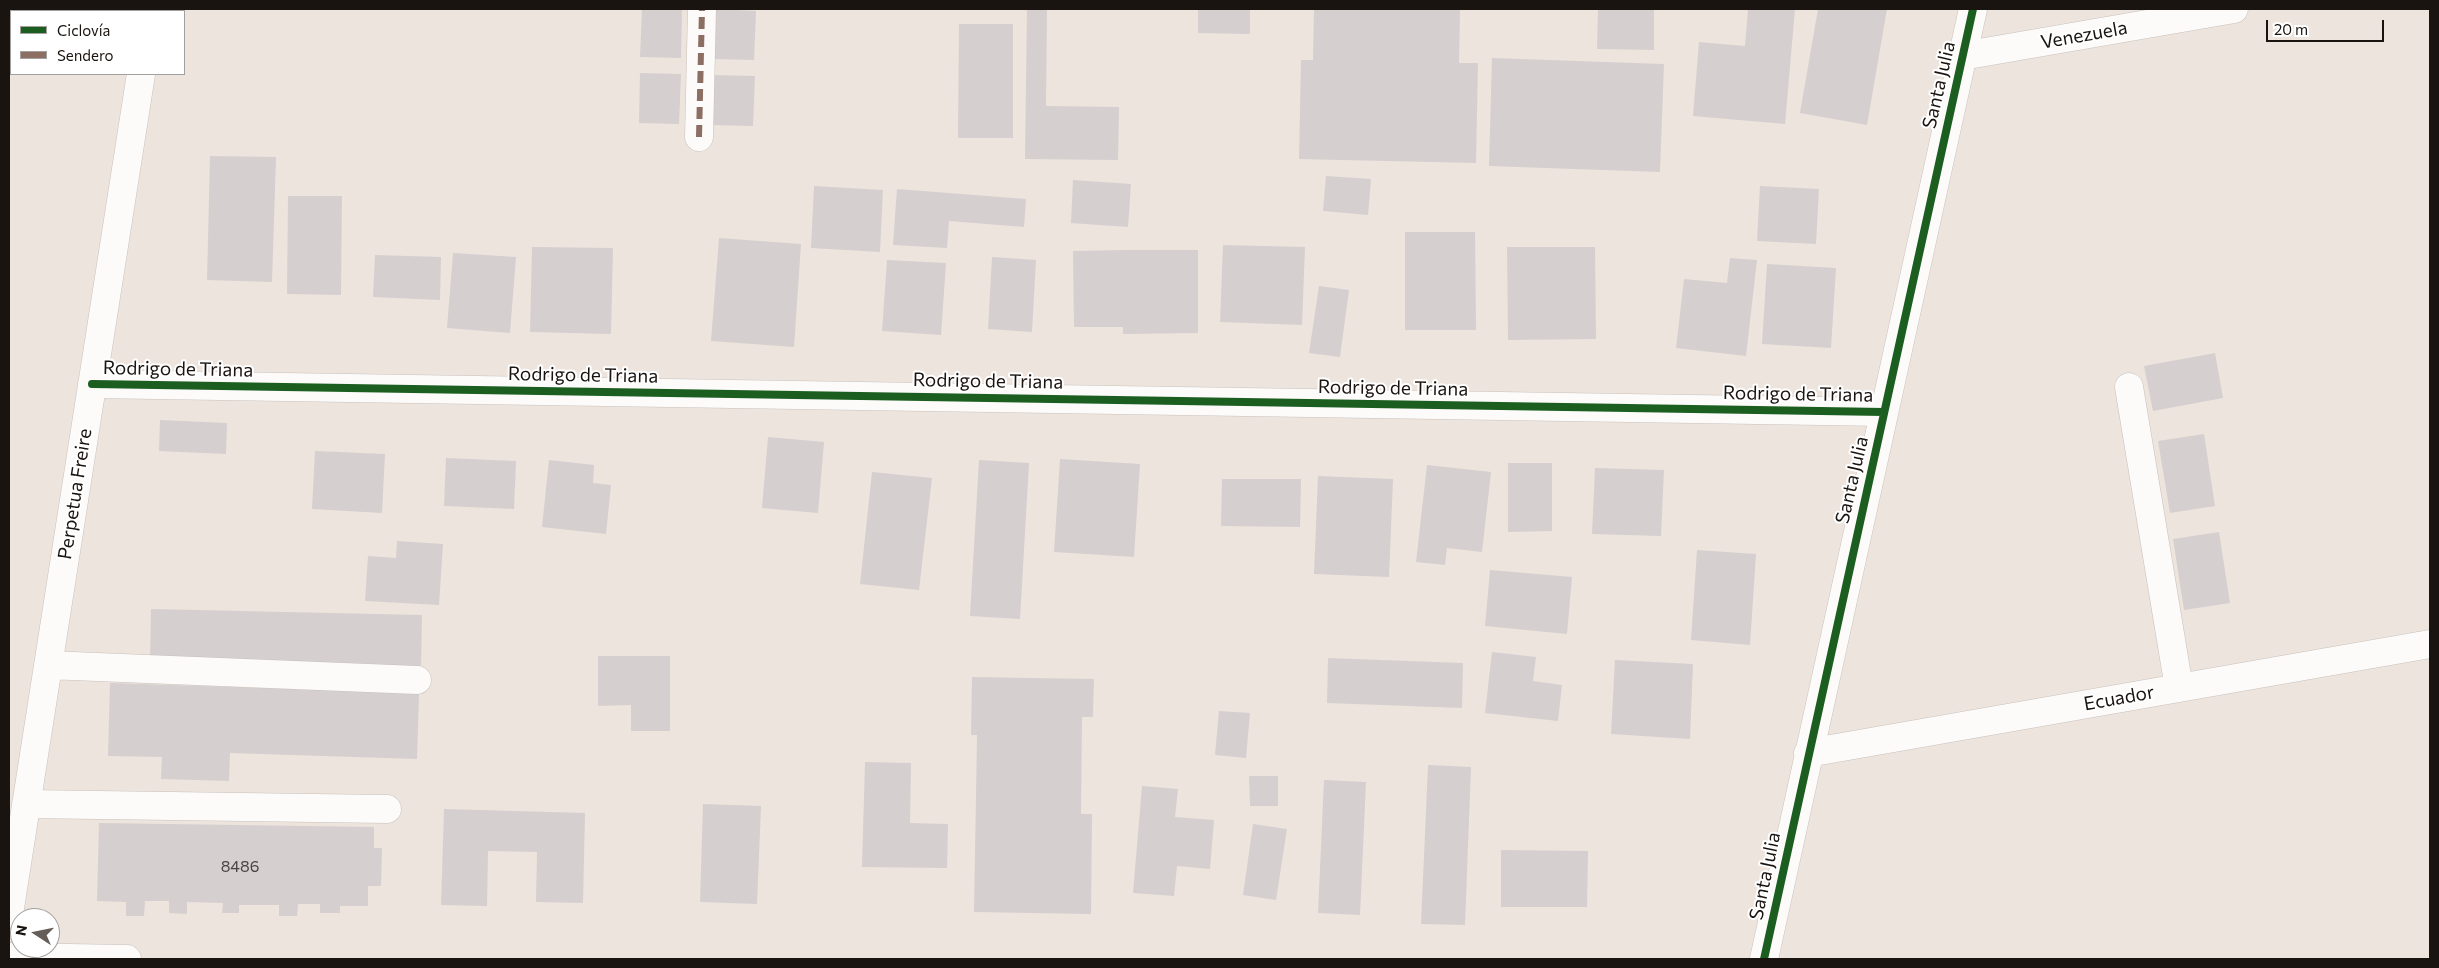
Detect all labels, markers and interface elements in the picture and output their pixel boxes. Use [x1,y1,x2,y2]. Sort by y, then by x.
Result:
legend [10,10,185,75]
scale bar [2269,10,2386,42]
street label: Venezuela [2039,16,2129,54]
text: 20 m [2274,20,2308,38]
text: Ciclovía [57,21,110,39]
street label: Santa Julia [1918,39,1960,131]
text: Sendero [57,46,114,64]
street label: Rodrigo de Triana [103,356,253,382]
street label: Rodrigo de Triana [508,362,658,388]
street label: Rodrigo de Triana [913,368,1063,394]
street label: Rodrigo de Triana [1318,375,1468,401]
street label: Rodrigo de Triana [1723,381,1873,407]
street label: Perpetua Freire [53,427,97,561]
street label: Santa Julia [1831,434,1873,526]
street label: Ecuador [2082,681,2156,715]
street label: Santa Julia [1745,830,1785,922]
house number: 8486 [221,857,259,877]
north arrow [10,908,60,958]
text: N [11,923,30,937]

